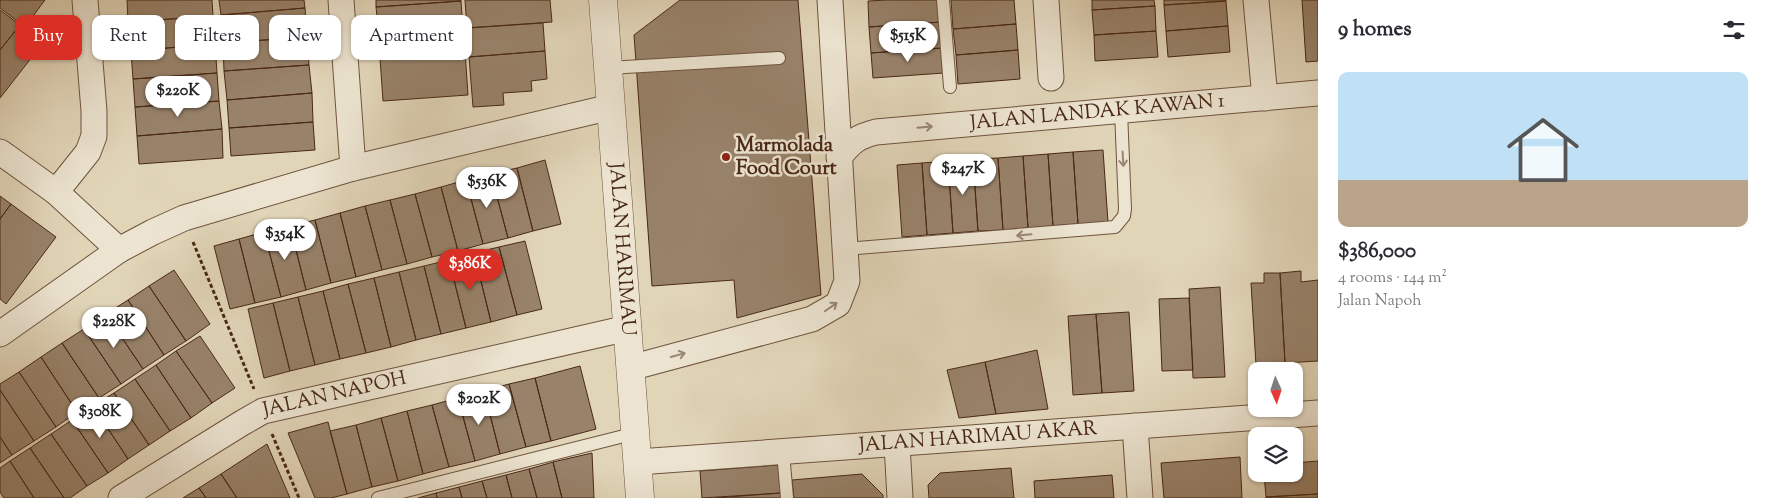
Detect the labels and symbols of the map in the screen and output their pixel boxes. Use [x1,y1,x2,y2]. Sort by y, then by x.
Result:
pin: $515K [873,20,943,63]
pin: $220K [143,76,213,118]
street label: JALAN LANDAK KAWAN 1 [968,87,1226,138]
one-way arrow [917,123,933,132]
place label: Marmolada Food Court [736,132,837,184]
marker: Marmolada Food Court [720,151,732,163]
one-way arrow [1119,151,1128,167]
pin: $247K [928,154,998,196]
street label: JALAN HARIMAU [601,161,642,337]
pin: $536K [452,166,522,209]
pin: $354K [250,218,320,261]
one-way arrow [1016,230,1032,240]
pin: $386K [435,248,505,291]
one-way arrow [824,302,838,312]
pin: $228K [79,306,149,349]
one-way arrow [669,350,685,359]
north arrow [1248,362,1302,418]
street label: JALAN NAPOH [259,364,410,425]
pin: $202K [444,384,514,426]
pin: $308K [65,396,135,439]
street label: JALAN HARIMAU AKAR [857,414,1099,461]

